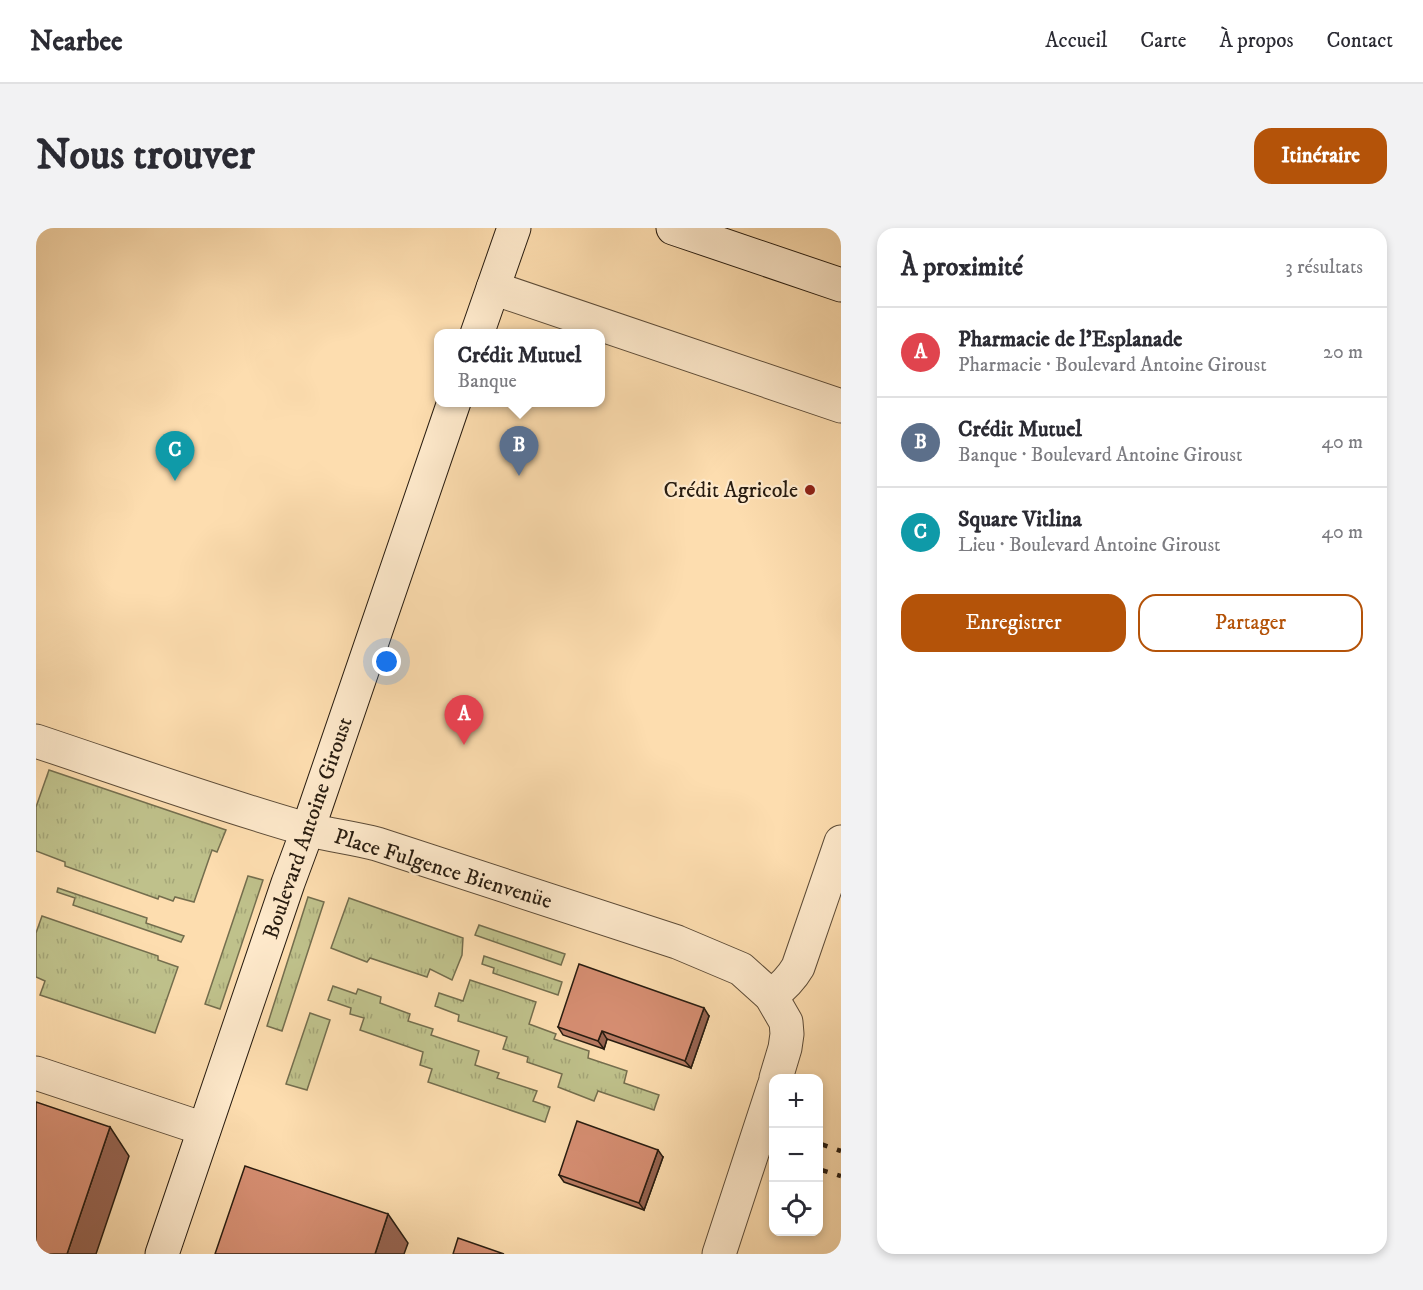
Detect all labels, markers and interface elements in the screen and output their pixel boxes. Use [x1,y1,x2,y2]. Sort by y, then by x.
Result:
text: Nearbee [30,24,123,59]
text: Accueil [1045,28,1107,54]
text: Carte [1140,28,1186,54]
text: À propos [1219,28,1294,54]
text: Contact [1327,28,1393,54]
button: Itinéraire [1254,128,1387,184]
text: Nous trouver [36,130,255,182]
text: À proximité [901,251,1023,284]
text: 3 résultats [1285,255,1363,280]
text: Pharmacie de l'Esplanade [958,326,1182,353]
popup [434,329,605,407]
text: A [914,340,927,365]
text: 20 m [1323,340,1363,365]
text: Crédit Mutuel [458,342,581,369]
text: Pharmacie · Boulevard Antoine Giroust [958,353,1267,378]
text: Banque [458,369,517,394]
text: Crédit Mutuel [958,416,1082,443]
pin: B [500,426,538,476]
text: B [914,430,927,455]
text: 40 m [1321,430,1363,455]
pin: C [156,432,194,481]
text: Banque · Boulevard Antoine Giroust [958,443,1242,468]
place label: Crédit Agricole [664,477,798,504]
marker: Crédit Agricole [803,483,817,497]
text: Square Vitlina [958,506,1082,533]
text: C [914,520,927,545]
text: 40 m [1321,520,1363,545]
text: Lieu · Boulevard Antoine Giroust [958,533,1220,558]
button: Enregistrer [901,594,1126,652]
button: Partager [1138,594,1363,652]
your location [372,647,401,676]
pin: A [444,696,484,745]
street label: Boulevard Antoine Giroust [257,714,359,942]
street label: Place Fulgence Bienvenüe [331,823,555,915]
map controls [769,1074,823,1236]
button: + [769,1074,823,1128]
button: − [769,1128,823,1182]
button: locate [769,1182,823,1236]

